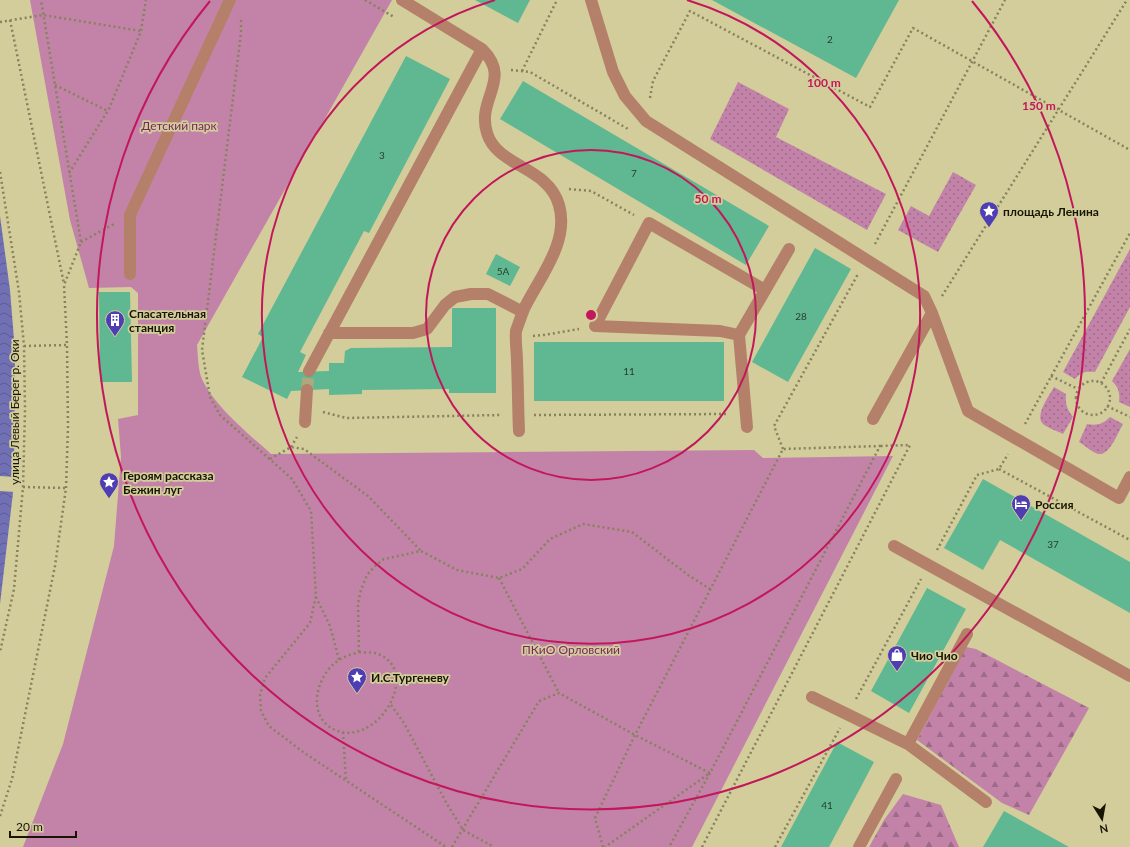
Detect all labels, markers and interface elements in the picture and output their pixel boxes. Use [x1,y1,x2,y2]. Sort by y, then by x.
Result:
house number: 2 [827,33,833,45]
text: 100 m [807,75,841,90]
text: 150 m [1022,98,1056,113]
park label: Детский парк [141,118,218,133]
house number: 3 [379,149,385,161]
house number: 7 [631,167,637,179]
text: 50 m [695,191,721,206]
place icon: площадь Ленина [978,200,1000,228]
place label: площадь Ленина [1003,204,1099,219]
house number: 5А [497,265,510,277]
place label: Спасательная станция [129,306,206,335]
centre of rings [584,308,598,322]
building icon: Спасательная станция [104,309,126,337]
house number: 28 [795,310,807,322]
street label: улица Левый Берег р. Оки [7,339,22,485]
house number: 11 [623,365,635,377]
place label: Героям рассказа Бежин луг [123,468,214,497]
place icon: Героям рассказа Бежин луг [98,471,120,499]
hotel icon: Россия [1010,493,1032,521]
place label: Россия [1035,497,1074,512]
house number: 37 [1047,538,1059,550]
park label: ПКиО Орловский [522,642,620,657]
shop icon: Чио Чио [886,644,908,672]
place label: Чио Чио [911,648,958,663]
place icon: И.С.Тургеневу [346,666,368,694]
place label: И.С.Тургеневу [371,670,450,685]
house number: 41 [821,799,833,811]
north arrow [1082,799,1122,839]
scale bar [10,813,76,839]
text: 20 m [16,819,43,834]
text: N [1099,822,1109,836]

